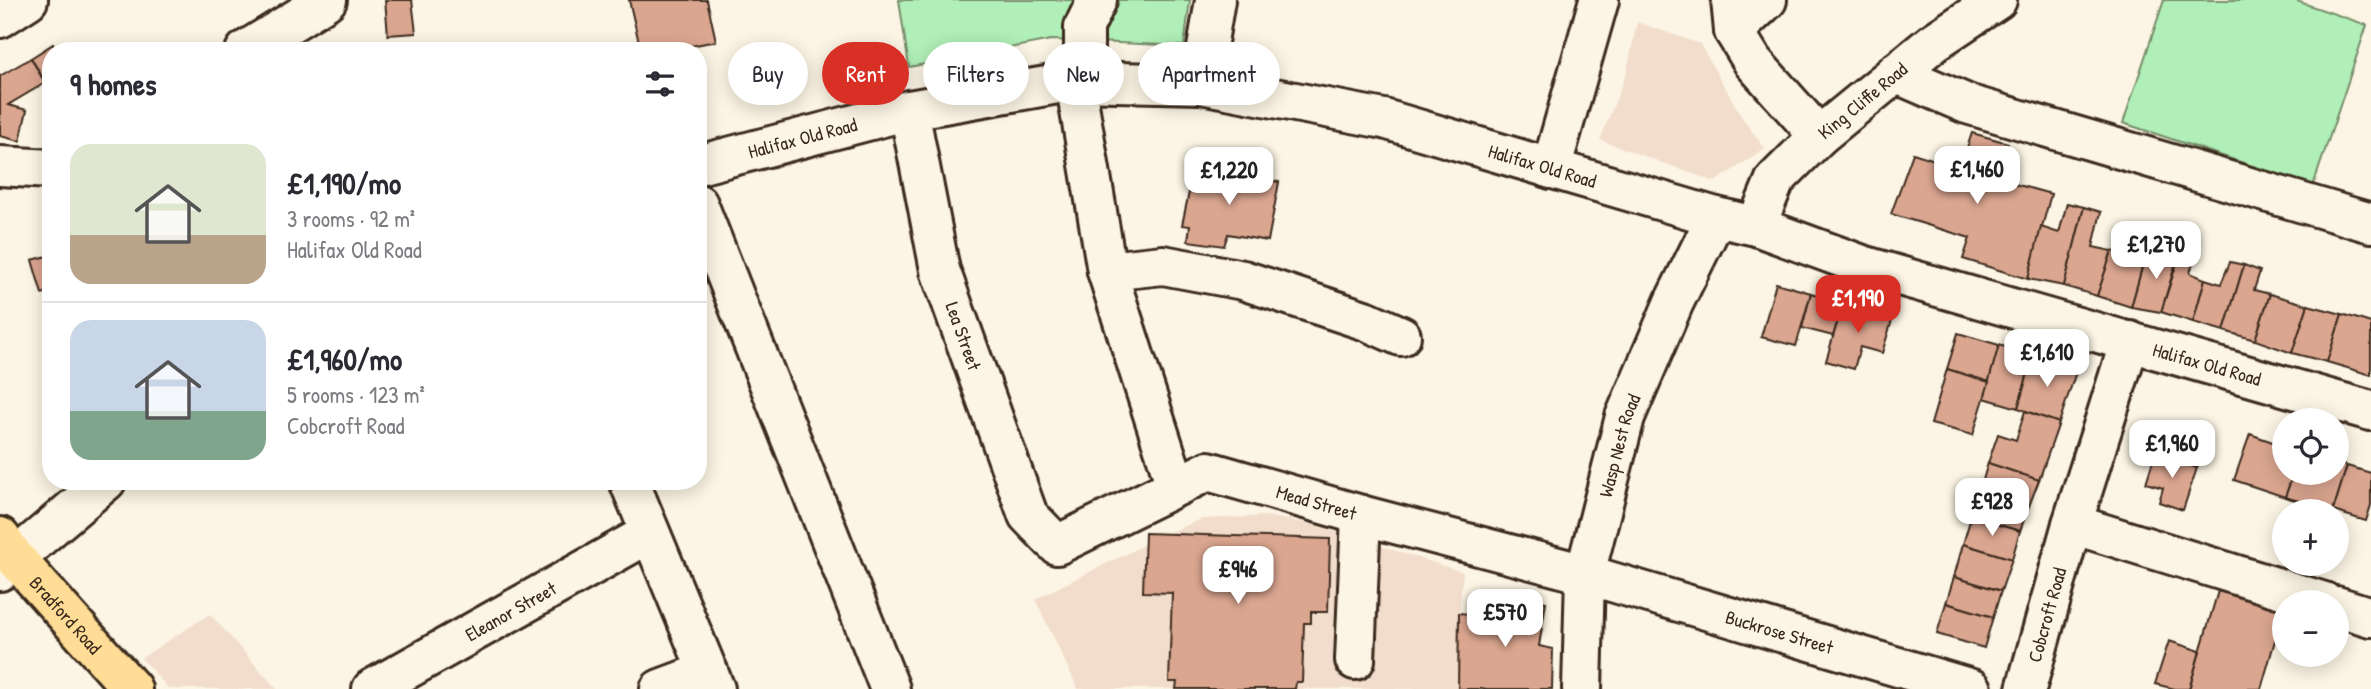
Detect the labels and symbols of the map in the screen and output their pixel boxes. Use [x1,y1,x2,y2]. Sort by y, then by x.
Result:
street label: King Cliffe Road [1812,56,1913,145]
street label: Halifax Old Road [745,111,860,164]
street label: Halifax Old Road [1485,137,1600,194]
pin: £1,460 [1920,146,2034,206]
pin: £1,220 [1172,148,1286,207]
pin: £1,270 [2099,222,2213,281]
pin: £1,190 [1801,276,1915,335]
street label: Lea Street [939,298,988,374]
pin: £1,610 [1990,330,2104,389]
street label: Halifax Old Road [2150,336,2265,392]
street label: Wasp Nest Road [1592,389,1647,500]
pin: £1,960 [2115,420,2229,480]
street label: Mead Street [1273,478,1360,526]
pin: £928 [1951,478,2033,538]
pin: £946 [1197,546,1279,606]
street label: Cobcroft Road [2021,564,2072,665]
street label: Bradford Road [24,570,108,660]
street label: Eleanor Street [460,575,561,647]
pin: £570 [1464,590,1546,649]
street label: Buckrose Street [1723,604,1837,660]

